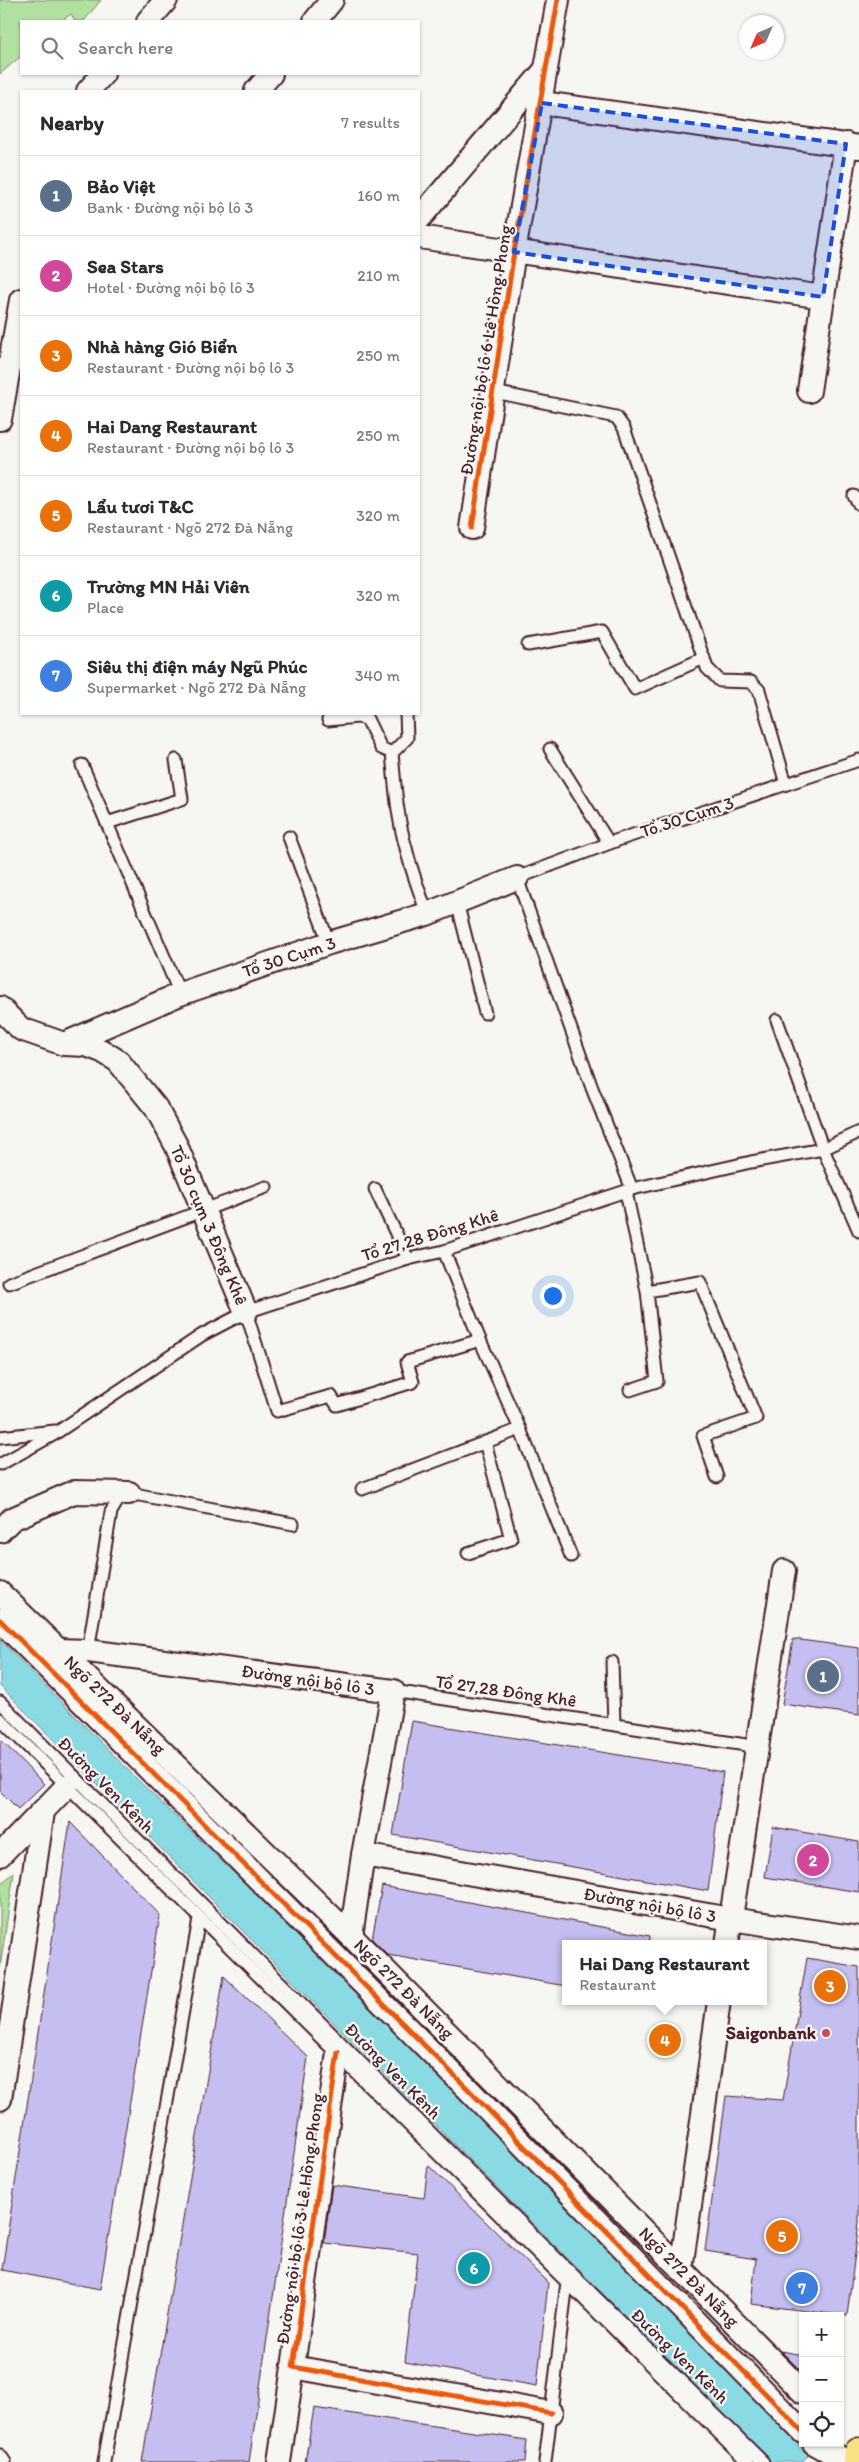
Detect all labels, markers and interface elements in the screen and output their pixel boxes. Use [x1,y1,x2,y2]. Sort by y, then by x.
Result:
north arrow [739,15,784,60]
search box [20,20,420,75]
icon: search [38,34,66,62]
text: Search here [78,36,173,59]
text: Nearby [40,110,104,135]
text: 7 results [341,113,400,132]
text: Bảo Việt [87,175,155,198]
text: 1 [52,186,60,205]
text: 160 m [357,186,400,205]
text: Bank · Đường nội bộ lô 3 [87,198,253,217]
street label: Đường nội bộ lô 6 Lê Hồng Phong [455,222,517,477]
text: Sea Stars [87,255,164,278]
text: 2 [52,266,60,285]
text: 210 m [357,266,400,285]
text: Hotel · Đường nội bộ lô 3 [87,278,255,297]
text: Nhà hàng Gió Biển [87,335,237,358]
text: 3 [52,346,60,365]
text: 250 m [356,346,400,365]
text: Restaurant · Đường nội bộ lô 3 [87,358,294,377]
text: Hai Dang Restaurant [87,415,257,438]
text: 4 [51,426,61,445]
text: 250 m [356,426,400,445]
text: Restaurant · Đường nội bộ lô 3 [87,438,294,457]
text: Lẩu tươi T&C [87,495,194,518]
text: 5 [52,506,60,525]
text: 320 m [356,506,400,525]
text: Restaurant · Ngõ 272 Đà Nẵng [87,518,293,537]
text: Trường MN Hải Viên [87,575,250,598]
text: 6 [52,586,60,605]
text: 320 m [356,586,400,605]
text: Place [87,598,124,617]
text: Siêu thị điện máy Ngũ Phúc [87,655,307,678]
text: 7 [52,666,60,685]
text: 340 m [355,666,400,685]
text: Supermarket · Ngõ 272 Đà Nẵng [87,678,306,697]
street label: Tổ 30 Cụm 3 [637,791,737,842]
street label: Tổ 30 Cụm 3 [239,931,339,982]
street label: Tổ 30 cụm 3 Đông Khê [165,1142,253,1308]
street label: Tổ 27,28 Đông Khê [359,1204,501,1266]
your location [540,1283,566,1309]
street label: Ngõ 272 Đà Nẵng [59,1651,171,1760]
pin: 1 [807,1657,839,1695]
street label: Đường nội bộ lô 3 [240,1660,376,1700]
street label: Tổ 27,28 Đông Khê [434,1670,578,1712]
street label: Đường Ven Kênh [53,1732,159,1838]
pin: 2 [797,1841,829,1879]
street label: Đường nội bộ lô 3 [582,1883,718,1928]
street label: Ngõ 272 Đà Nẵng [349,1934,459,2044]
popup [562,1940,767,2005]
text: Hai Dang Restaurant [579,1952,750,1975]
pin: 3 [814,1967,846,2005]
text: Restaurant [579,1975,656,1994]
street label: Đường Ven Kênh [340,2018,446,2124]
pin: 4 [649,2021,681,2059]
place label: Saigonbank [726,2022,817,2044]
marker: Saigonbank [820,2027,832,2039]
street label: Đường nội bộ lô 3 Lê Hồng Phong [271,2091,329,2346]
pin: 5 [766,2217,798,2255]
street label: Ngõ 272 Đà Nẵng [634,2222,744,2332]
pin: 6 [458,2249,490,2287]
pin: 7 [786,2269,818,2307]
street label: Đường Ven Kênh [627,2304,733,2408]
map controls [799,2312,844,2447]
button: + [799,2312,844,2357]
button: − [799,2357,844,2402]
button: locate [799,2402,844,2447]

